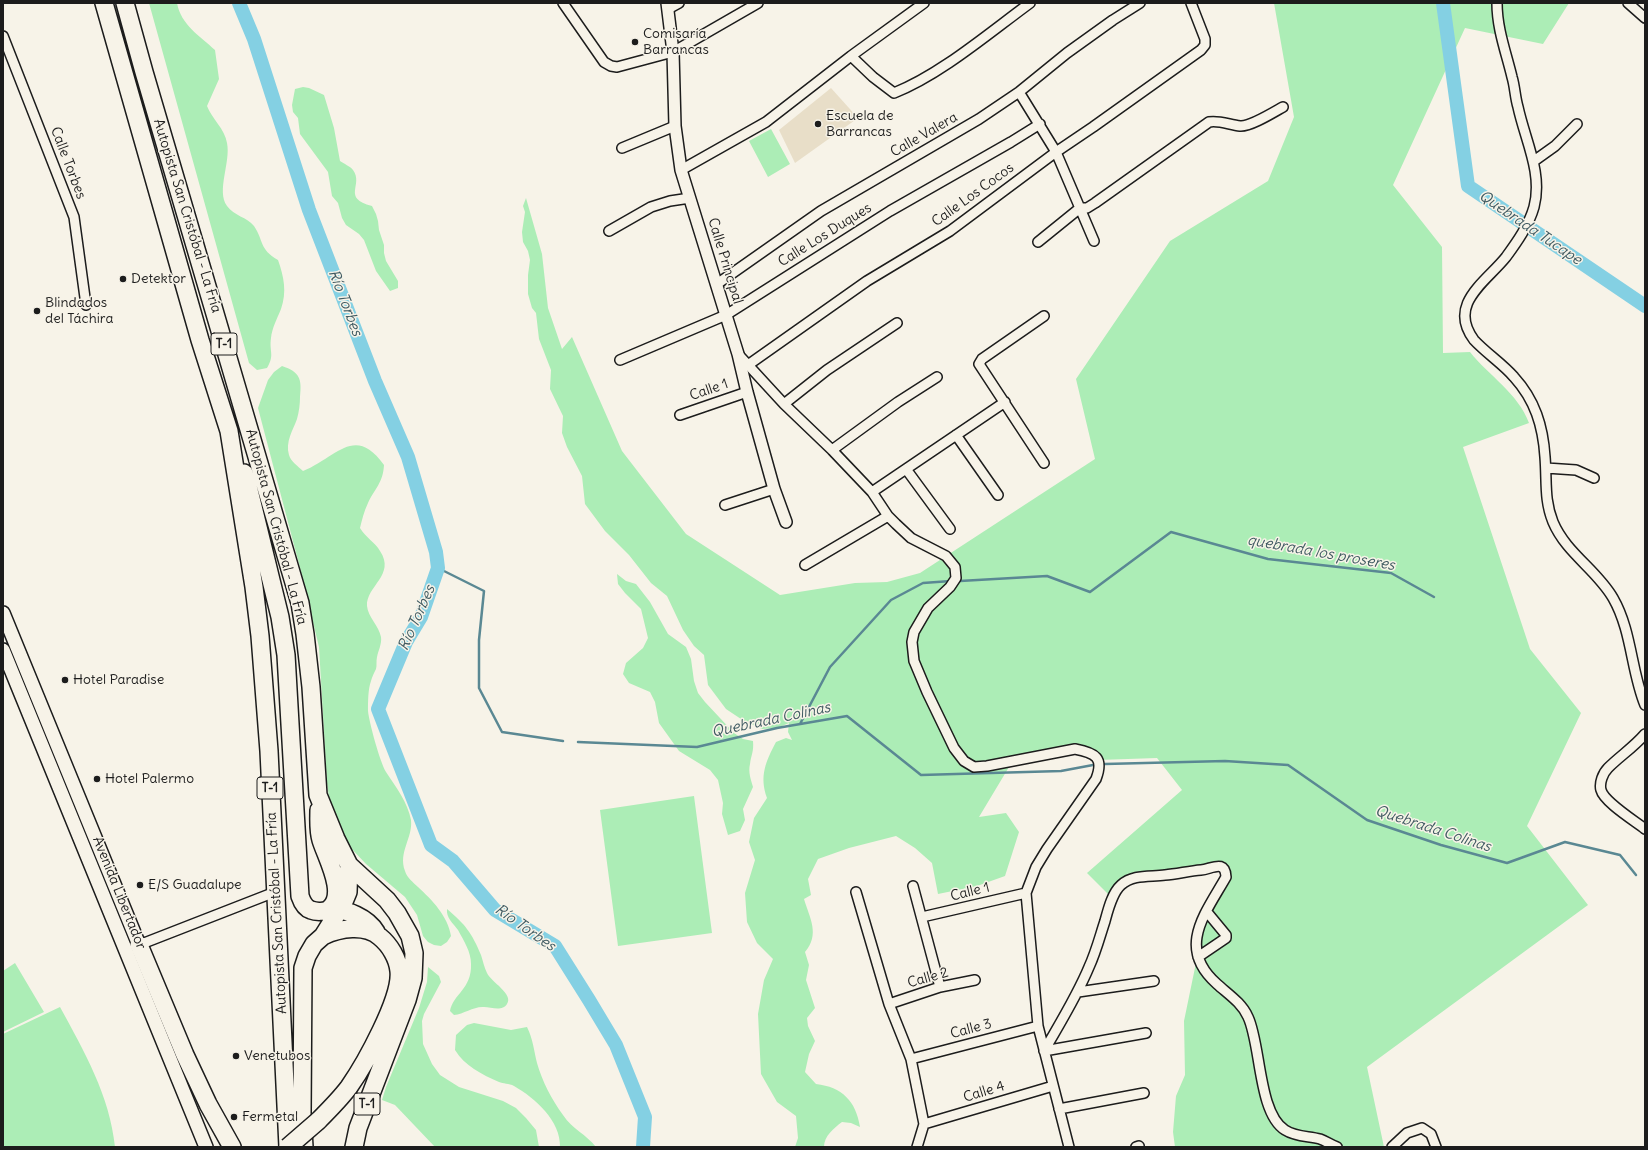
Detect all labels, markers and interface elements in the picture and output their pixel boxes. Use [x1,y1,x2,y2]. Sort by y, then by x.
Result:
place label: Comisaría Barrancas [643,26,709,58]
marker: Comisaría Barrancas [630,37,640,47]
place label: Escuela de Barrancas [826,108,894,140]
street label: Calle Valera [887,109,961,161]
street label: Autopista San Cristóbal - La Fría [149,117,225,315]
marker: Escuela de Barrancas [813,119,823,129]
street label: Calle Torbes [47,125,89,201]
street label: Calle Los Cocos [929,160,1017,230]
water label: Quebrada Tucape [1475,187,1585,269]
street label: Calle Los Duques [775,200,875,270]
street label: Calle Principal [704,216,746,306]
water label: Río Torbes [324,267,366,339]
place label: Detektor [131,271,186,287]
marker: Detektor [118,274,128,284]
place label: Blindados del Táchira [45,295,113,328]
marker: Blindados del Táchira [32,306,42,316]
road number: T-1 [211,333,237,355]
street label: Calle 1 [687,376,731,404]
street label: Autopista San Cristóbal - La Fría [242,427,310,627]
water label: quebrada los proseres [1246,531,1396,575]
water label: Río Torbes [395,583,439,653]
place label: Hotel Paradise [73,672,164,688]
marker: Hotel Paradise [60,675,70,685]
water label: Quebrada Colinas [710,699,832,741]
place label: Hotel Palermo [105,771,194,787]
marker: Hotel Palermo [92,774,102,784]
road number: T-1 [257,777,283,799]
water label: Quebrada Colinas [1373,802,1493,856]
street label: Autopista San Cristóbal - La Fría [263,812,291,1014]
street label: Avenida Libertador [89,834,149,952]
place label: E/S Guadalupe [148,877,242,893]
street label: Calle 1 [949,879,991,905]
marker: E/S Guadalupe [135,880,145,890]
water label: Río Torbes [491,901,559,955]
street label: Calle 2 [906,964,950,992]
street label: Calle 3 [948,1015,994,1043]
place label: Venetubos [244,1048,310,1064]
marker: Venetubos [231,1051,241,1061]
street label: Calle 4 [961,1078,1007,1106]
road number: T-1 [354,1093,380,1115]
place label: Fermetal [242,1109,298,1125]
marker: Fermetal [229,1112,239,1122]

